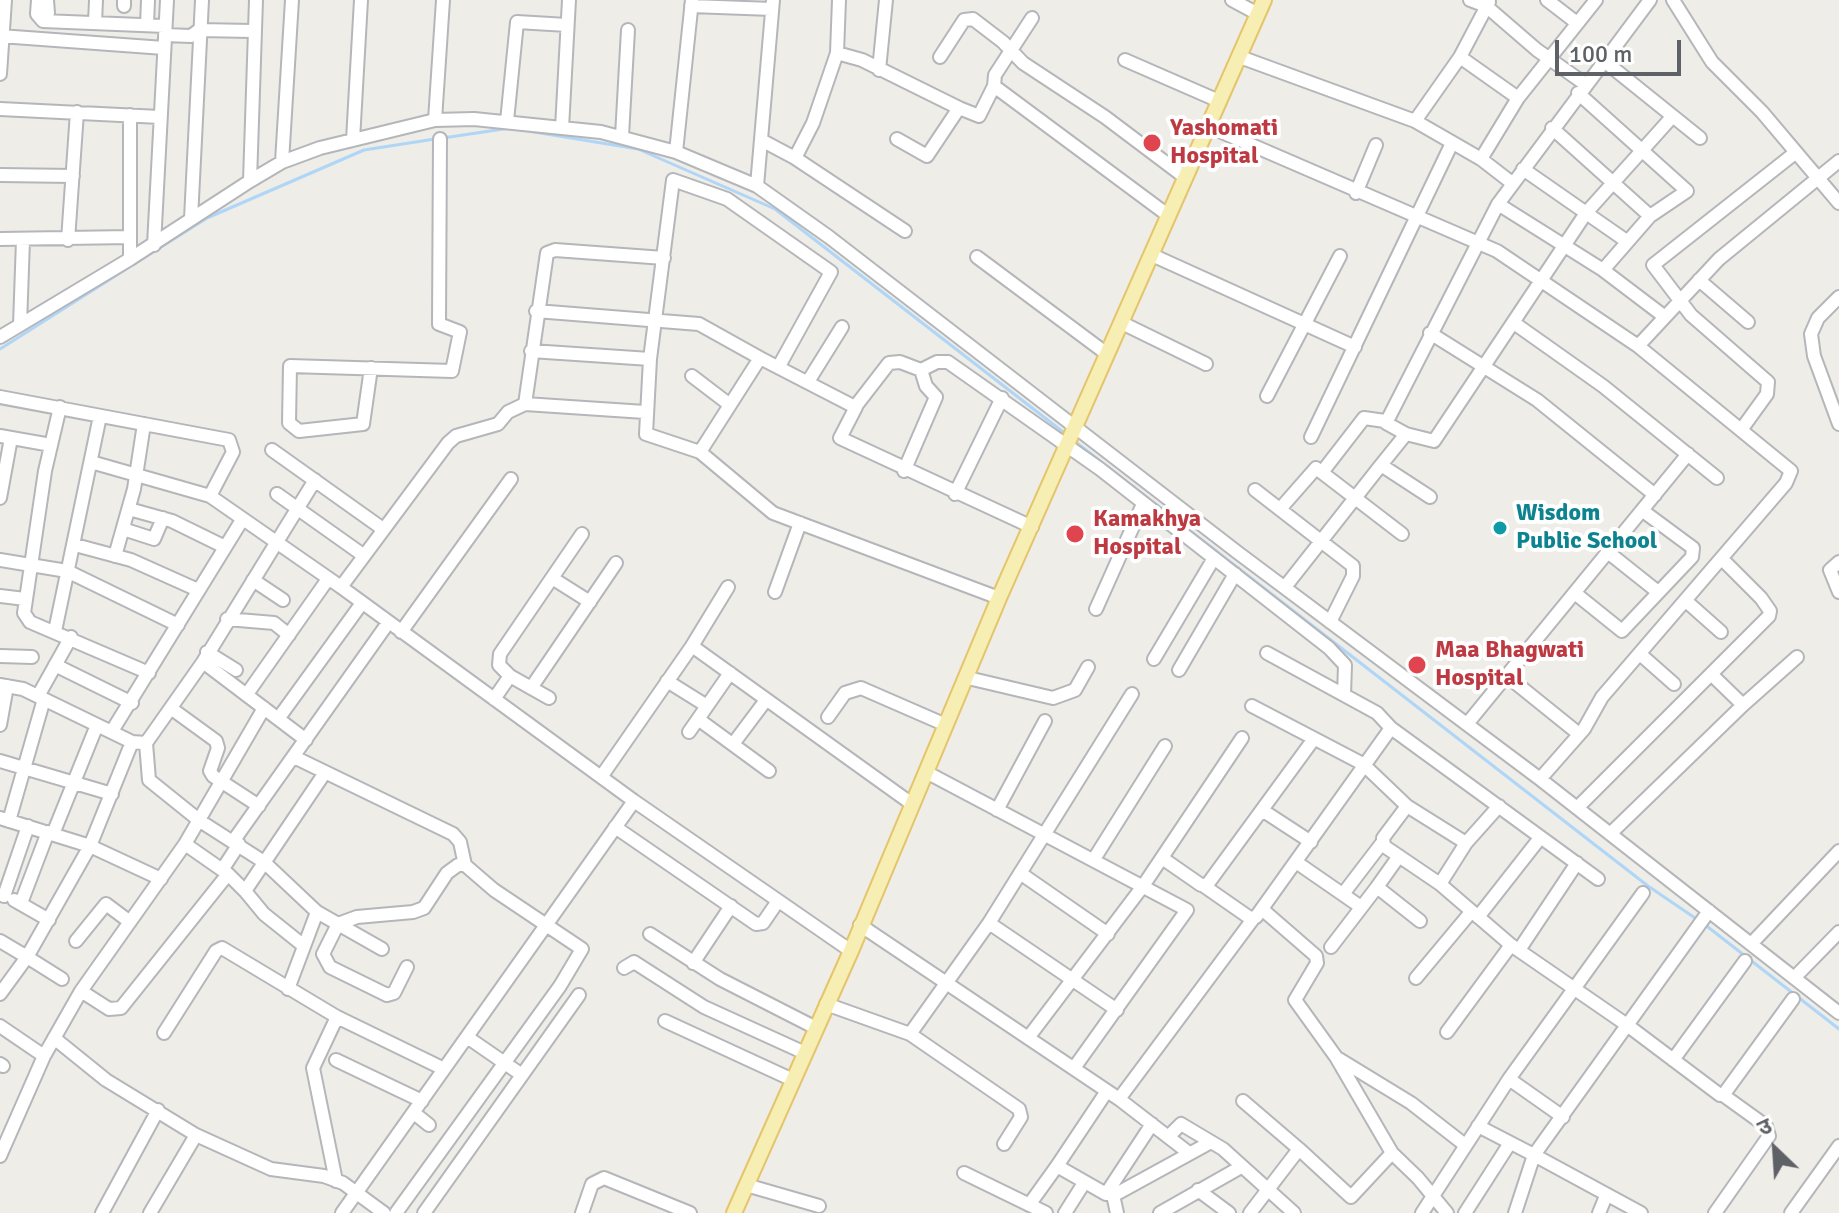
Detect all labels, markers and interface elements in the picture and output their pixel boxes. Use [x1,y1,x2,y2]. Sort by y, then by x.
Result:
scale bar [1559,24,1685,74]
text: 100 m [1569,39,1632,69]
place label: Yashomati Hospital [1170,115,1278,171]
marker: Yashomati Hospital [1141,132,1163,154]
place label: Wisdom Public School [1516,500,1657,556]
place label: Kamakhya Hospital [1093,506,1201,562]
marker: Wisdom Public School [1491,519,1509,537]
marker: Kamakhya Hospital [1064,523,1086,545]
place label: Maa Bhagwati Hospital [1435,637,1584,693]
marker: Maa Bhagwati Hospital [1406,654,1428,676]
north arrow [1735,1109,1815,1189]
text: उ [1753,1112,1776,1142]

